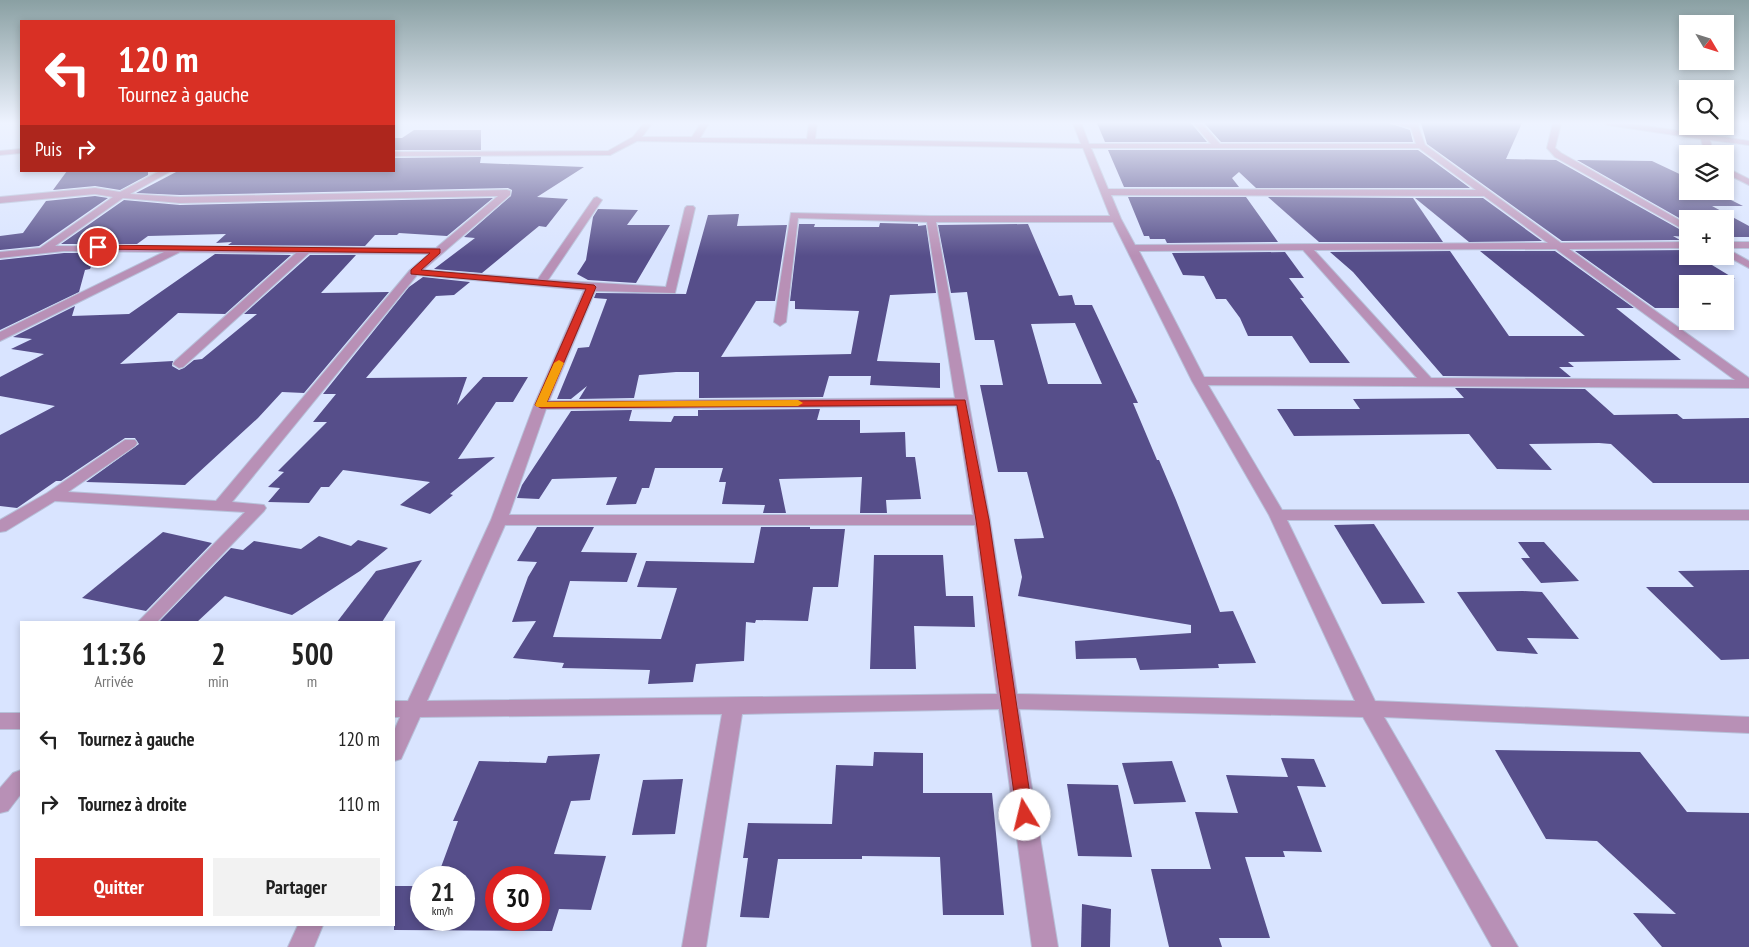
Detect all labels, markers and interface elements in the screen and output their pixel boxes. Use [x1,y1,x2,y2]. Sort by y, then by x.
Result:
north arrow [1679,15,1734,70]
map controls [1679,15,1734,330]
text: 120 m [118,36,199,82]
icon: left [35,40,100,105]
text: Tournez à gauche [118,80,249,108]
button: search [1679,80,1734,135]
icon: right [72,135,100,163]
text: Puis [35,137,62,161]
button: layers [1679,145,1734,200]
button: + [1679,210,1734,265]
pin [77,226,119,268]
icon: arrive [84,233,112,261]
button: − [1679,275,1734,330]
text: 11:36 [82,634,146,673]
text: 2 [211,634,226,673]
text: 500 [290,634,333,673]
text: Arrivée [94,671,134,691]
text: min [208,671,229,691]
text: m [307,671,317,691]
icon: left [35,725,63,753]
text: Tournez à gauche [78,727,195,751]
text: 120 m [338,727,380,751]
position arrow [998,788,1050,840]
icon: right [35,790,63,818]
text: Tournez à droite [78,792,187,816]
text: 110 m [338,792,380,816]
button: Quitter [35,858,203,916]
button: Partager [213,858,380,916]
speed limit sign: 30 [485,866,550,931]
text: 21 [431,876,454,908]
text: km/h [432,903,453,918]

